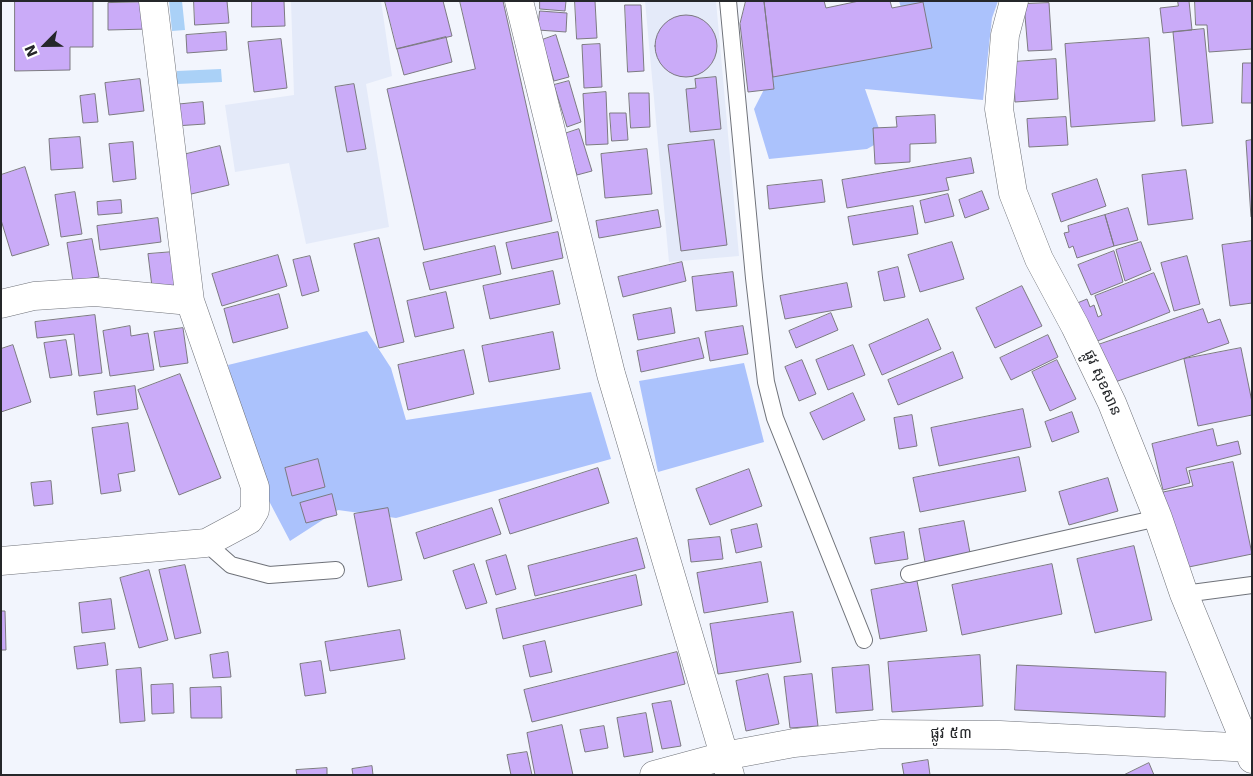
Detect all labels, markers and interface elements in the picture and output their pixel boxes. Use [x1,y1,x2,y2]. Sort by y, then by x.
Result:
north arrow [20,20,70,70]
text: N [22,42,41,59]
street label: ផ្លូវ សុខសាន [1079,347,1125,419]
street label: ផ្លូវ ៥៣ [930,725,972,743]

